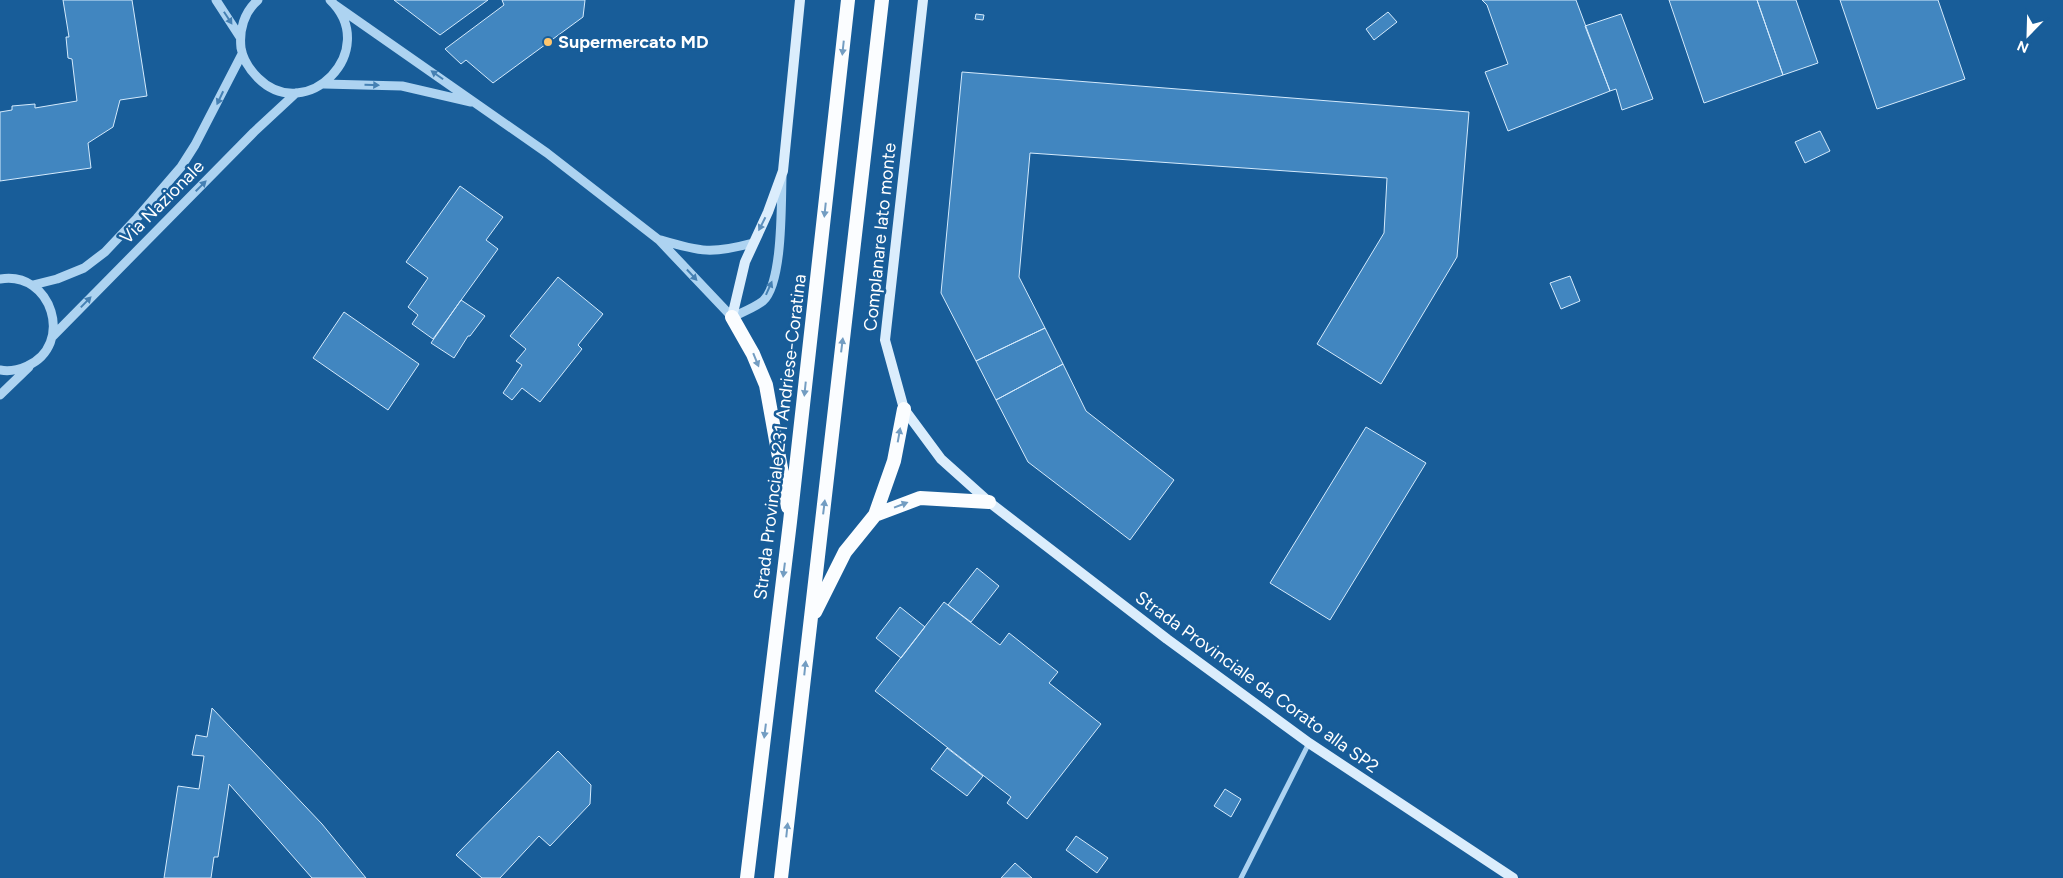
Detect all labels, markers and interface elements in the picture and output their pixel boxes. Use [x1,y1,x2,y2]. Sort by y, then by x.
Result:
north arrow [2003,10,2053,60]
one-way arrow [223,12,233,25]
place label: Supermercato MD [558,31,709,53]
marker: Supermercato MD [542,36,554,48]
text: N [2015,37,2031,56]
one-way arrow [839,41,847,57]
one-way arrow [430,70,443,80]
one-way arrow [365,82,381,90]
one-way arrow [215,91,223,105]
street label: Complanare lato monte [859,142,901,332]
street label: Via Nazionale [115,155,209,249]
one-way arrow [195,180,207,192]
one-way arrow [821,202,829,218]
one-way arrow [758,216,767,231]
one-way arrow [686,269,698,281]
street label: Strada Provinciale 231 Andriese-Coratina [749,273,811,601]
one-way arrow [766,281,774,296]
one-way arrow [80,296,92,308]
one-way arrow [838,337,846,353]
one-way arrow [752,353,760,367]
one-way arrow [801,381,809,397]
one-way arrow [895,427,903,443]
one-way arrow [820,498,828,514]
one-way arrow [894,501,909,509]
one-way arrow [780,562,788,578]
street label: Strada Provinciale da Corato alla SP2 [1131,586,1383,778]
one-way arrow [801,660,809,676]
one-way arrow [761,724,769,740]
one-way arrow [783,821,791,837]

